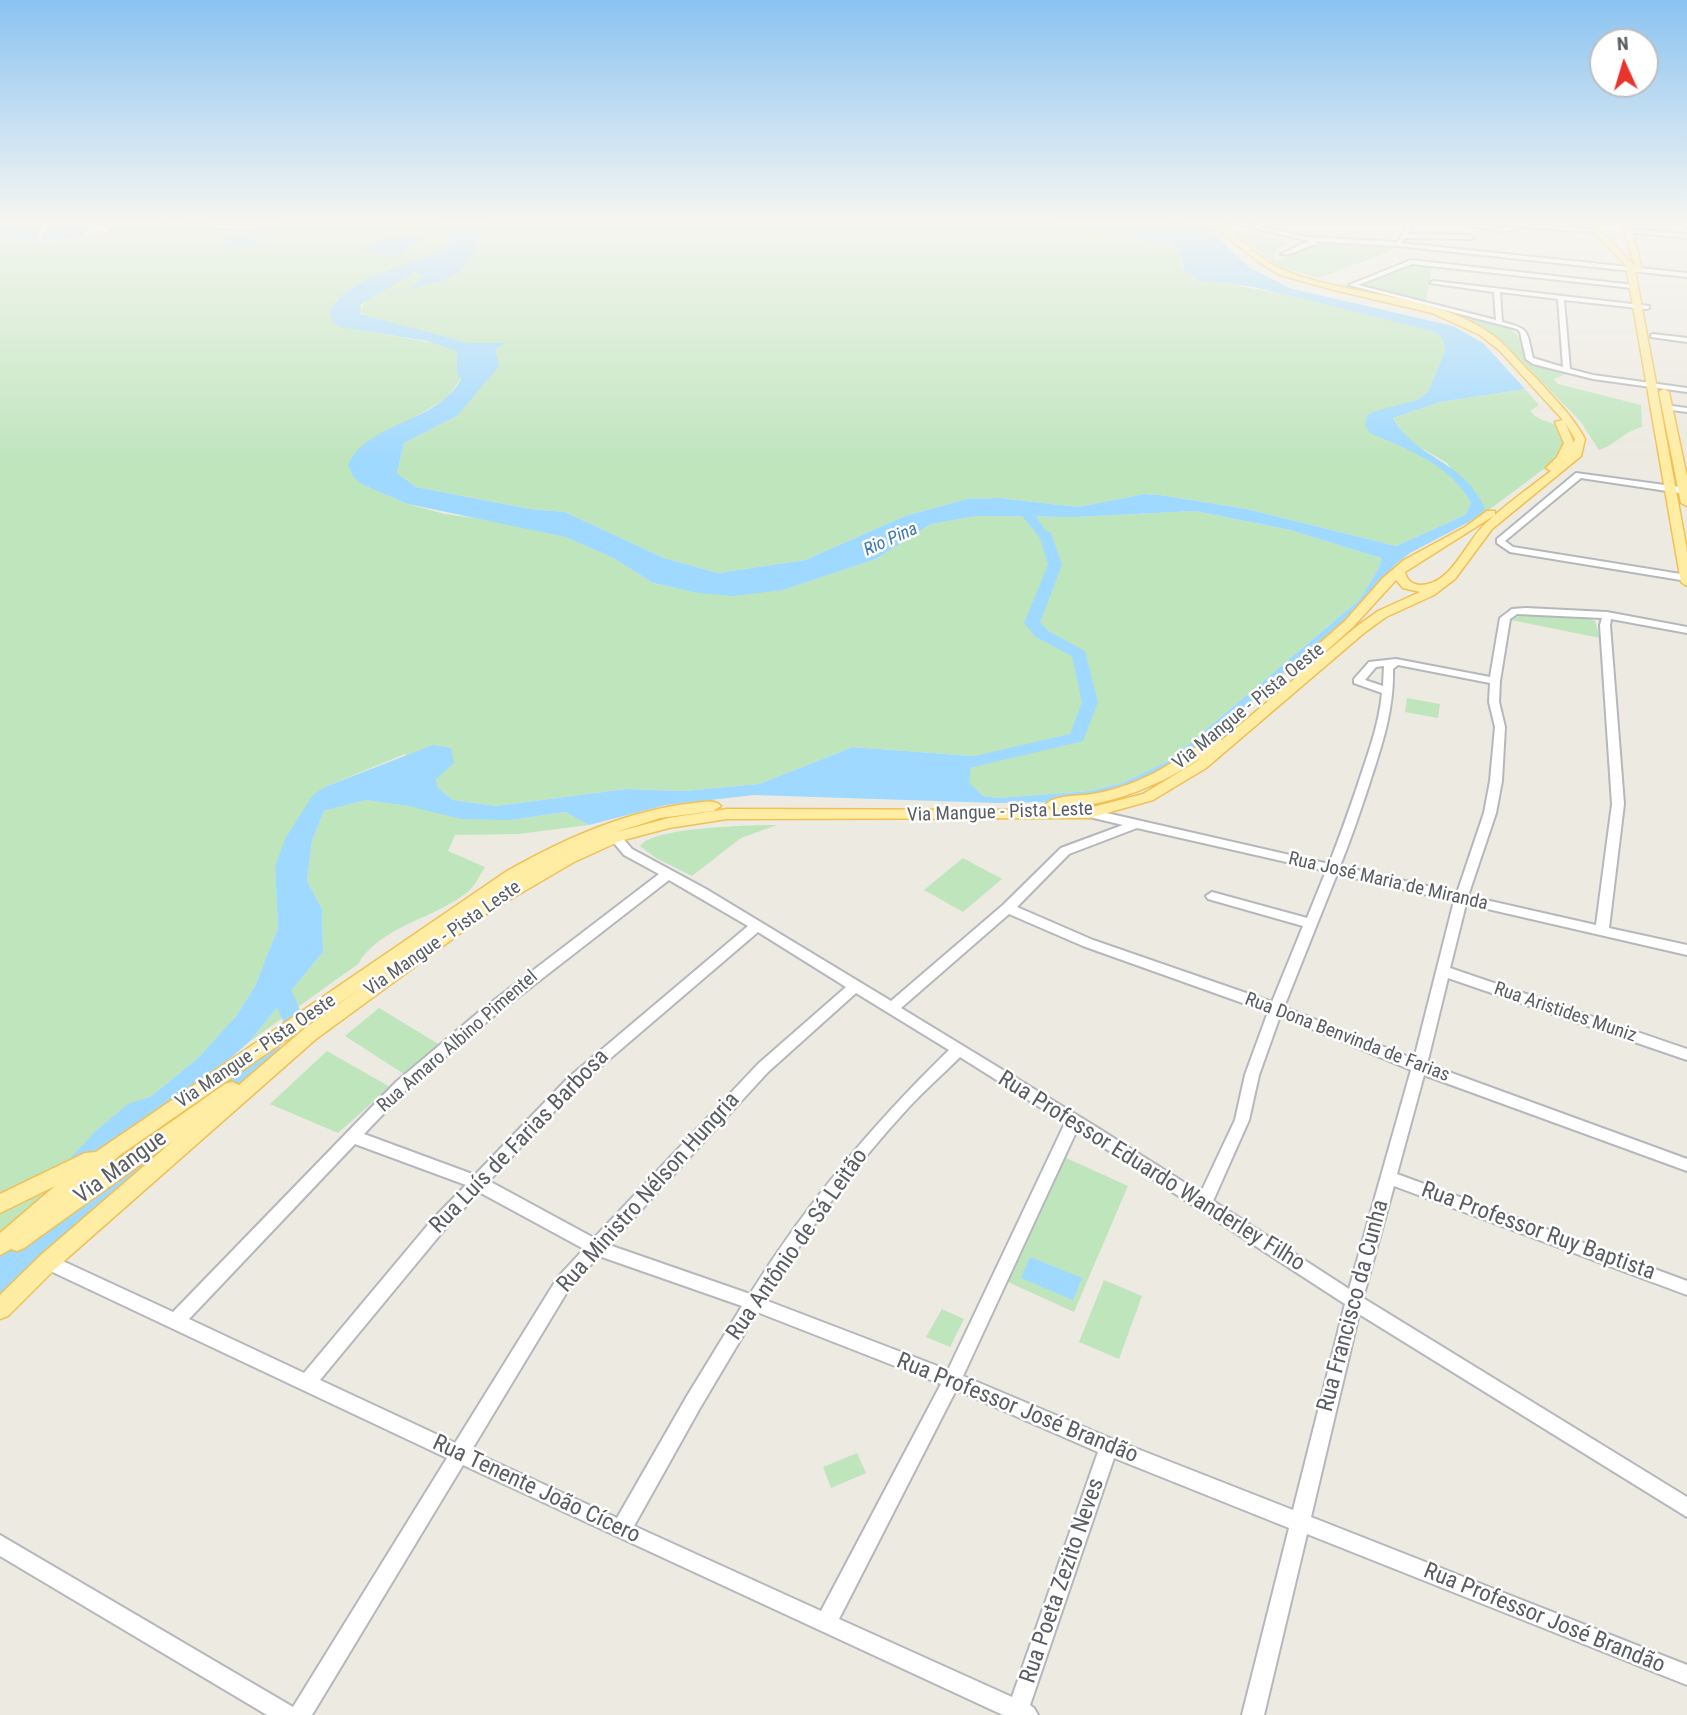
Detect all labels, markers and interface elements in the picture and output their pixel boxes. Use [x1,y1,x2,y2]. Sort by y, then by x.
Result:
north arrow [1589,28,1659,98]
text: N [1616,32,1629,55]
water label: Rio Pina [861,519,921,561]
street label: Via Mangue - Pista Oeste [1169,639,1329,775]
street label: Via Mangue - Pista Leste [907,798,1093,828]
street label: Rua José Maria de Miranda [1286,848,1490,916]
street label: Via Mangue - Pista Leste [360,876,526,1002]
street label: Rua Amaro Albino Pimentel [373,966,543,1118]
street label: Rua Aristides Muniz [1491,978,1639,1048]
street label: Rua Dona Benvinda de Farias [1241,988,1453,1088]
street label: Via Mangue - Pista Oeste [172,990,340,1114]
street label: Rua Luís de Farias Barbosa [425,1044,615,1240]
street label: Rua Professor Eduardo Wanderley Filho [992,1066,1310,1278]
street label: Rua Ministro Nélson Hungria [552,1087,746,1299]
street label: Via Mangue [70,1125,172,1211]
street label: Rua Antônio de Sá Leitão [721,1144,875,1346]
street label: Rua Professor Ruy Baptista [1417,1177,1659,1287]
street label: Rua Francisco da Cunha [1312,1197,1396,1415]
street label: Rua Professor José Brandão [892,1348,1142,1470]
street label: Rua Tenente João Cícero [428,1430,644,1550]
street label: Rua Poeta Zezito Neves [1015,1475,1111,1687]
street label: Rua Professor José Brandão [1419,1558,1669,1680]

